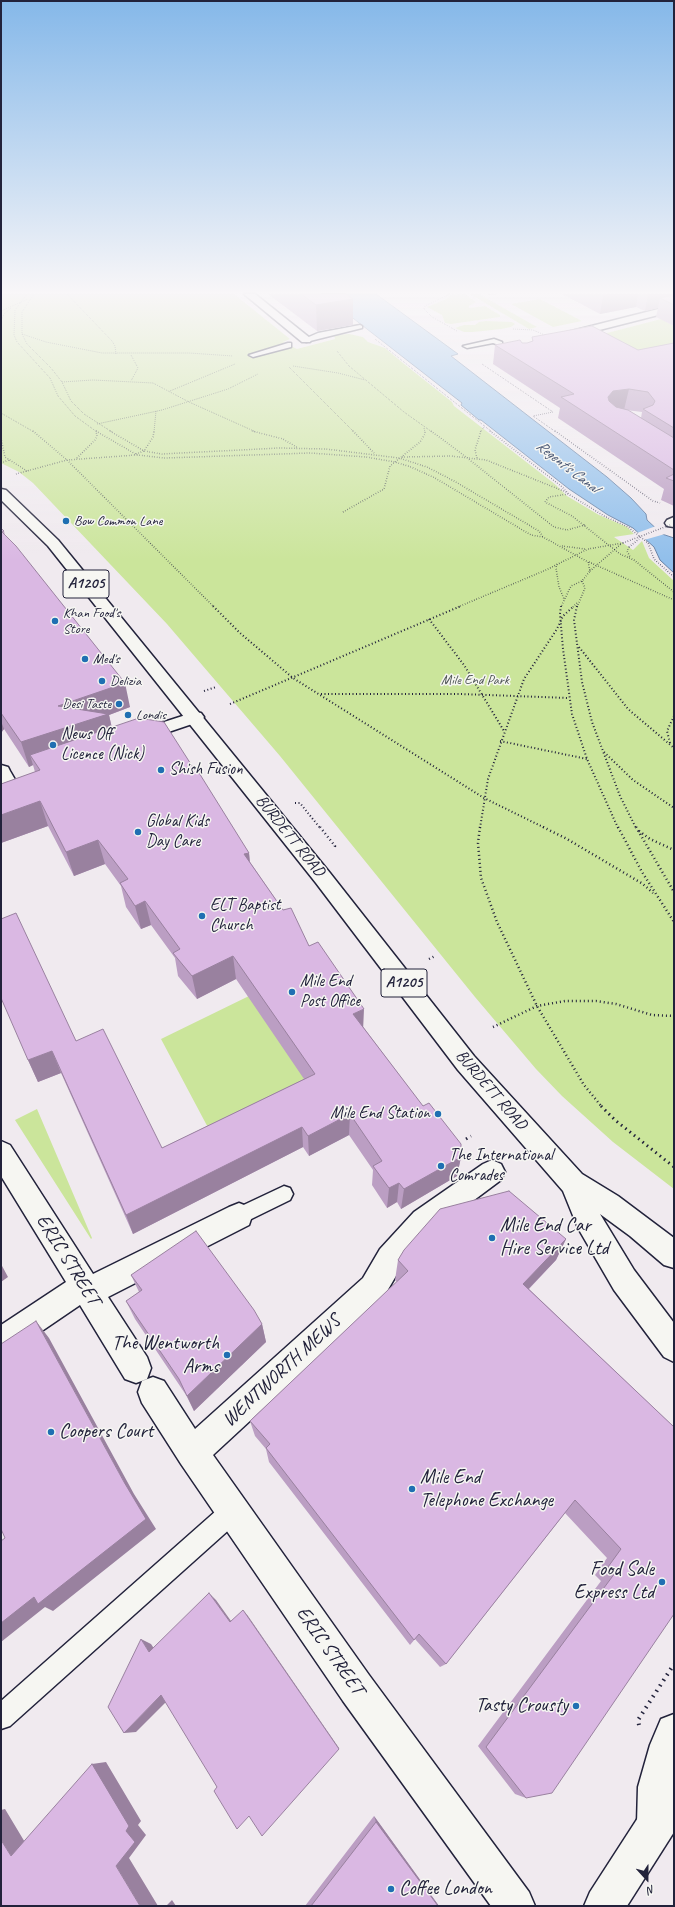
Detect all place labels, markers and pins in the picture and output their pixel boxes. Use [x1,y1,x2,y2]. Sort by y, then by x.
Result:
place label: Bow Common Lane [74,513,162,529]
marker: Bow Common Lane [61,516,71,526]
place label: Khan Food's Store [63,605,120,638]
marker: Khan Food's Store [50,616,60,626]
place label: Med's [93,651,120,667]
marker: Med's [80,654,90,664]
place label: Delizia [110,673,141,689]
marker: Delizia [97,676,107,686]
place label: Desi Taste [62,696,111,712]
marker: Desi Taste [114,699,124,709]
place label: Londis [136,707,166,723]
marker: Londis [123,710,133,720]
place label: News Off Licence (Nick) [61,725,144,765]
marker: News Off Licence (Nick) [48,740,58,750]
place label: Shish Fusion [169,760,243,780]
marker: Shish Fusion [156,765,166,775]
place label: Global Kids Day Care [146,812,209,852]
marker: Global Kids Day Care [133,827,143,837]
place label: ELT Baptist Church [210,896,280,936]
marker: ELT Baptist Church [197,911,207,921]
place label: Mile End Post Office [300,972,360,1012]
marker: Mile End Post Office [287,987,297,997]
place label: Mile End Station [330,1104,430,1124]
marker: Mile End Station [433,1109,443,1119]
place label: The International Comrades [449,1146,553,1186]
marker: The International Comrades [436,1161,446,1171]
place label: Mile End Car Hire Service Ltd [500,1214,609,1261]
marker: Mile End Car Hire Service Ltd [487,1233,497,1243]
place label: The Wentworth Arms [112,1332,219,1379]
marker: The Wentworth Arms [222,1350,232,1360]
place label: Coopers Court [59,1420,153,1444]
marker: Coopers Court [46,1427,56,1437]
place label: Mile End Telephone Exchange [420,1466,553,1513]
marker: Mile End Telephone Exchange [407,1484,417,1494]
place label: Food Sale Express Ltd [574,1558,654,1605]
marker: Food Sale Express Ltd [657,1577,667,1587]
place label: Tasty Crousty [475,1694,568,1718]
marker: Tasty Crousty [571,1701,581,1711]
place label: Coffee London [399,1877,492,1901]
marker: Coffee London [386,1884,396,1894]

